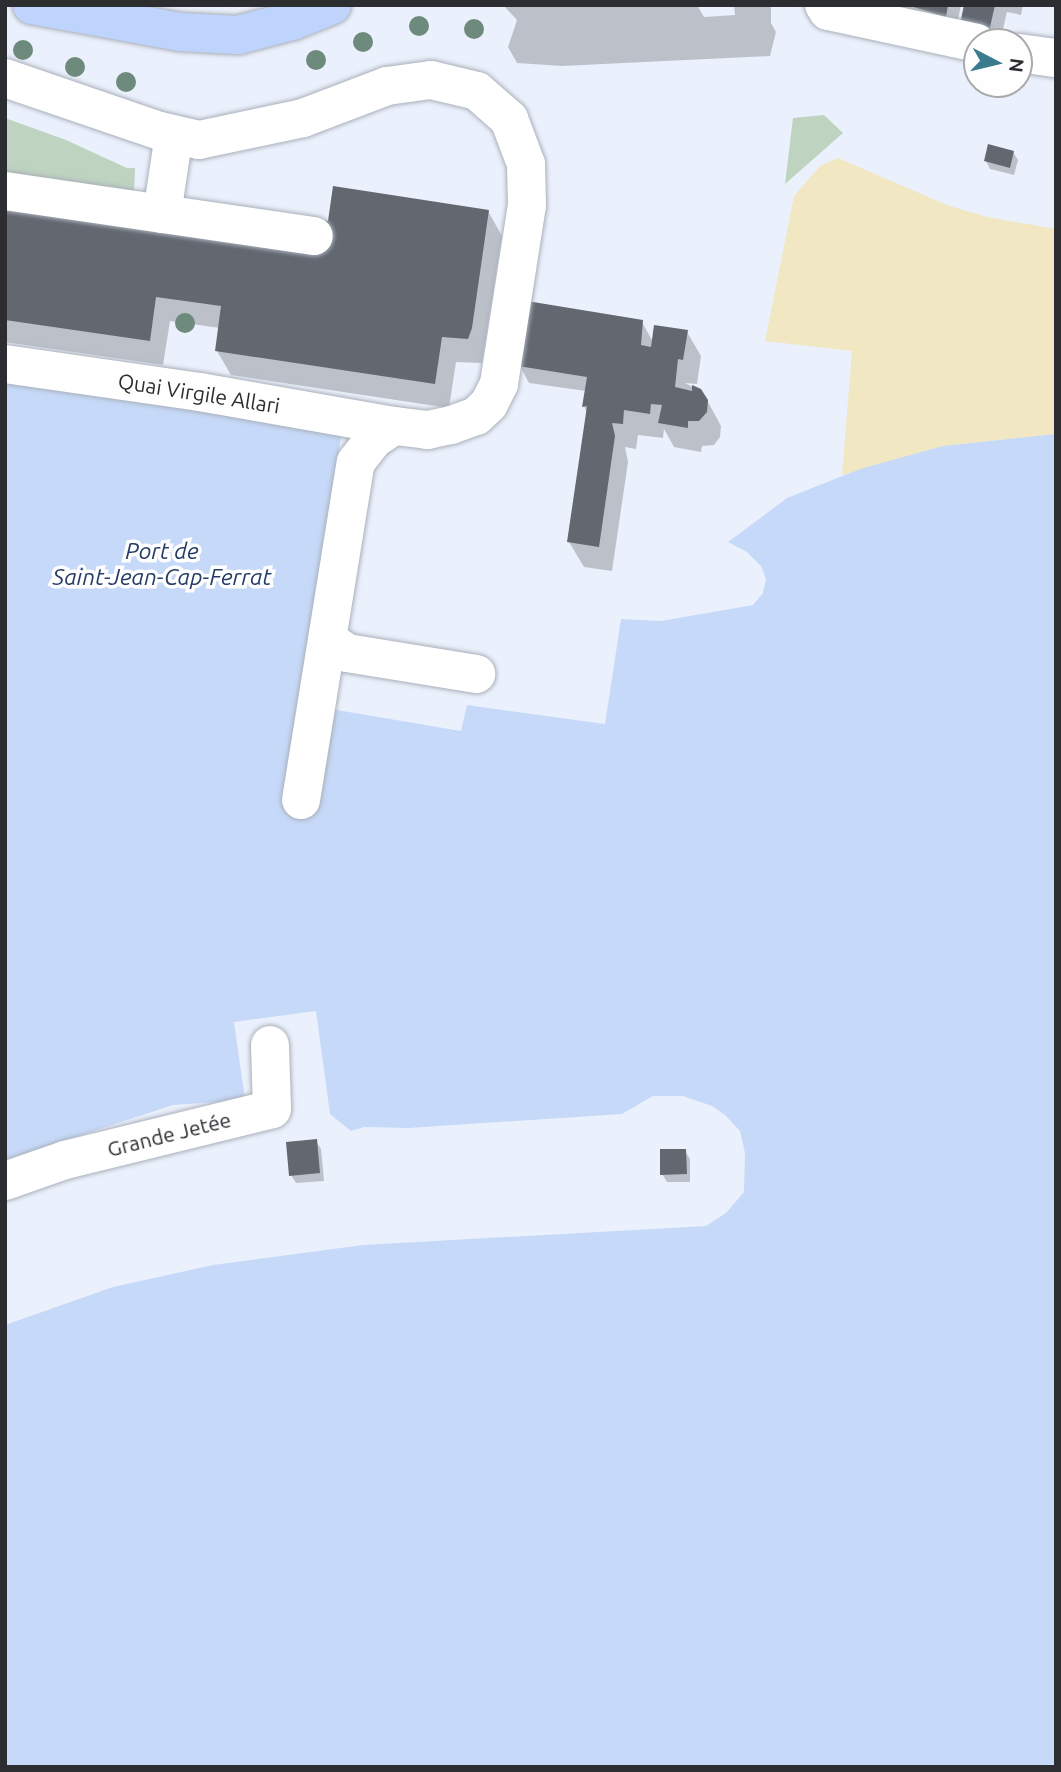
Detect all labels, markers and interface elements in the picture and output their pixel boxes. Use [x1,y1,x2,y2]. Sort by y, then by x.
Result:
north arrow [963,28,1033,98]
text: N [1005,57,1029,74]
street label: Quai Virgile Allari [116,368,282,418]
water label: Port de Saint-Jean-Cap-Ferrat [53,537,271,591]
street label: Grande Jetée [105,1106,233,1162]

